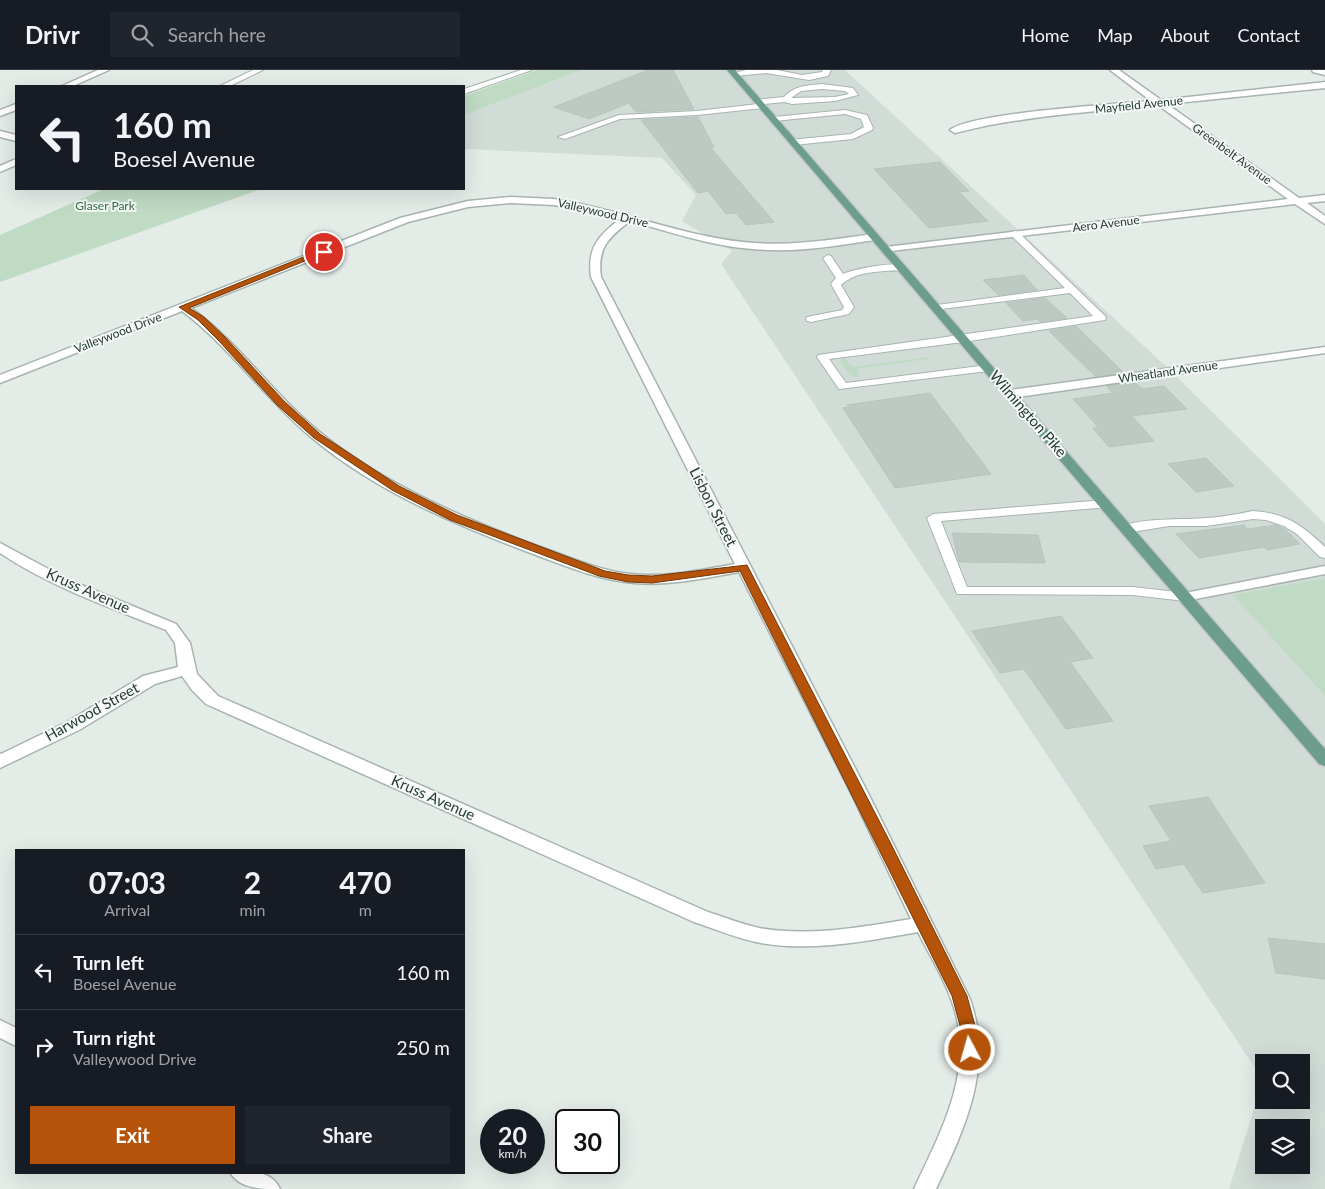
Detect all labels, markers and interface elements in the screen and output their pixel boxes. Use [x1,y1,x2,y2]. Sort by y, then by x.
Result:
search box [110,12,460,57]
text: Drivr [25,20,80,49]
icon: search [128,21,156,49]
text: Search here [168,23,266,46]
text: Home [1021,24,1069,46]
text: Map [1097,24,1133,46]
text: About [1161,24,1210,46]
text: Contact [1238,24,1300,46]
street label: Mayfield Avenue [1094,92,1184,117]
text: 160 m [113,103,212,145]
icon: left [30,105,95,170]
street label: Greenbelt Avenue [1190,120,1275,188]
text: Boesel Avenue [113,145,255,172]
street label: Valleywood Drive [556,195,650,230]
park label: Glaser Park [75,198,136,213]
street label: Aero Avenue [1071,212,1140,235]
pin [303,231,345,273]
icon: arrive [310,238,338,266]
street label: Valleywood Drive [72,309,164,356]
street label: Wheatland Avenue [1117,357,1219,386]
street label: Wilmington Pike [986,367,1071,460]
street label: Lisbon Street [686,464,742,550]
street label: Kruss Avenue [44,564,133,617]
street label: Harwood Street [41,678,142,744]
street label: Kruss Avenue [389,771,478,824]
text: 07:03 [89,864,166,900]
text: 2 [244,864,261,900]
text: 470 [339,864,391,900]
text: Arrival [104,900,150,919]
text: min [240,900,266,919]
text: m [359,900,372,919]
text: Turn left [73,951,144,974]
icon: left [30,958,58,986]
text: 160 m [396,961,450,984]
text: Boesel Avenue [73,974,176,993]
position arrow [943,1023,995,1075]
text: Turn right [73,1026,155,1049]
icon: right [30,1033,58,1061]
text: 250 m [396,1036,450,1059]
text: Valleywood Drive [73,1049,196,1068]
map controls [1255,1054,1310,1174]
button: search [1255,1054,1310,1109]
button: Exit [30,1106,235,1164]
button: Share [245,1106,450,1164]
speed limit sign: 30 [555,1109,620,1174]
button: layers [1255,1119,1310,1174]
text: 20 [498,1120,527,1150]
text: km/h [498,1146,527,1161]

